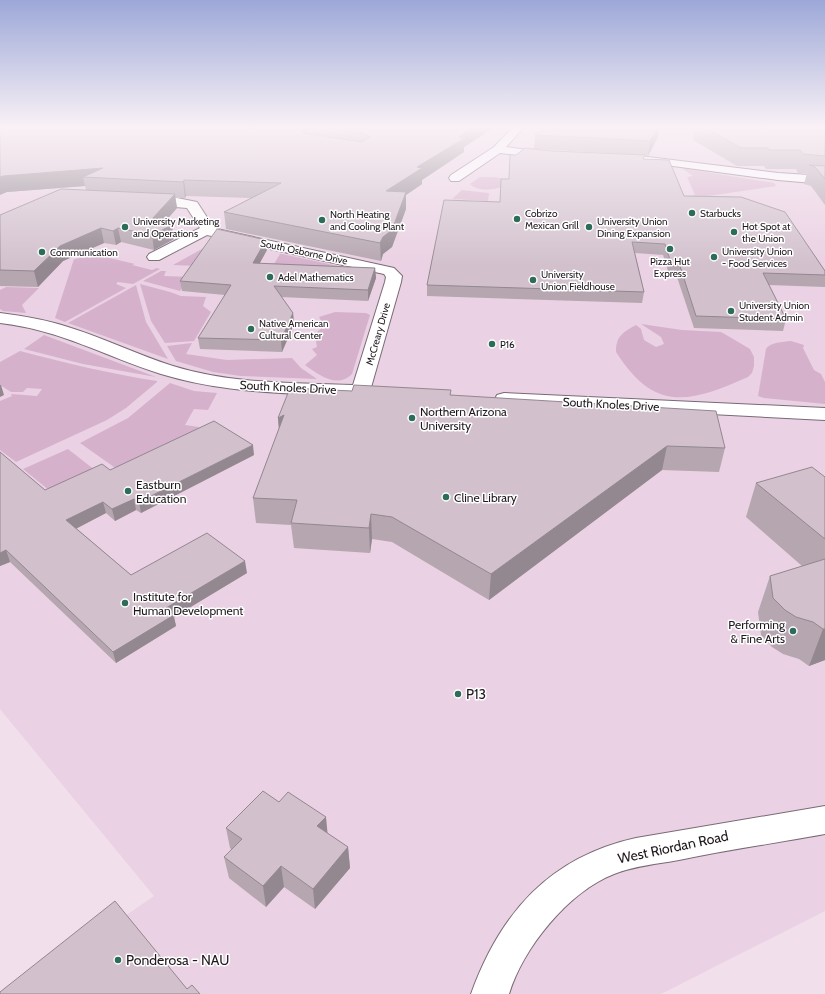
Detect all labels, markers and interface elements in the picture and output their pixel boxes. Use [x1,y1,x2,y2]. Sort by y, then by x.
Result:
place label: Cobrizo Mexican Grill [525,207,579,232]
place label: Starbucks [700,207,741,220]
place label: North Heating and Cooling Plant [330,208,405,233]
marker: Starbucks [687,208,697,218]
marker: Cobrizo Mexican Grill [512,214,522,224]
place label: University Marketing and Operations [133,215,220,240]
marker: North Heating and Cooling Plant [317,215,327,225]
place label: University Union Dining Expansion [597,215,671,240]
place label: Hot Spot at the Union [742,220,791,245]
marker: University Marketing and Operations [120,222,130,232]
marker: University Union Dining Expansion [584,222,594,232]
marker: Hot Spot at the Union [729,227,739,237]
street label: South Osborne Drive [259,236,349,268]
marker: Pizza Hut Express [665,244,675,254]
place label: University Union - Food Services [722,245,793,270]
place label: Communication [50,246,118,259]
marker: Communication [37,247,47,257]
marker: University Union - Food Services [709,252,719,262]
place label: Pizza Hut Express [650,255,691,280]
place label: University Union Fieldhouse [541,268,615,293]
place label: Adel Mathematics [278,271,354,284]
marker: Adel Mathematics [265,272,275,282]
marker: University Union Fieldhouse [528,275,538,285]
place label: University Union Student Admin [739,299,810,324]
street label: McCreary Drive [363,301,393,367]
marker: University Union Student Admin [726,306,736,316]
place label: Native American Cultural Center [259,317,329,342]
marker: Native American Cultural Center [246,324,256,334]
place label: P16 [500,338,515,351]
marker: P16 [487,339,497,349]
street label: South Knoles Drive [239,377,337,397]
street label: South Knoles Drive [562,394,660,414]
place label: Northern Arizona University [420,404,507,433]
marker: Northern Arizona University [407,413,417,423]
place label: Eastburn Education [136,477,187,506]
marker: Eastburn Education [123,486,133,496]
place label: Cline Library [454,490,517,505]
marker: Cline Library [441,492,451,502]
place label: Institute for Human Development [133,589,243,618]
marker: Institute for Human Development [120,598,130,608]
place label: Performing & Fine Arts [728,617,786,646]
marker: Performing & Fine Arts [788,626,798,636]
place label: P13 [466,685,486,703]
marker: P13 [453,689,463,699]
street label: West Riordan Road [616,826,730,868]
place label: Ponderosa - NAU [126,951,229,969]
marker: Ponderosa - NAU [113,955,123,965]

